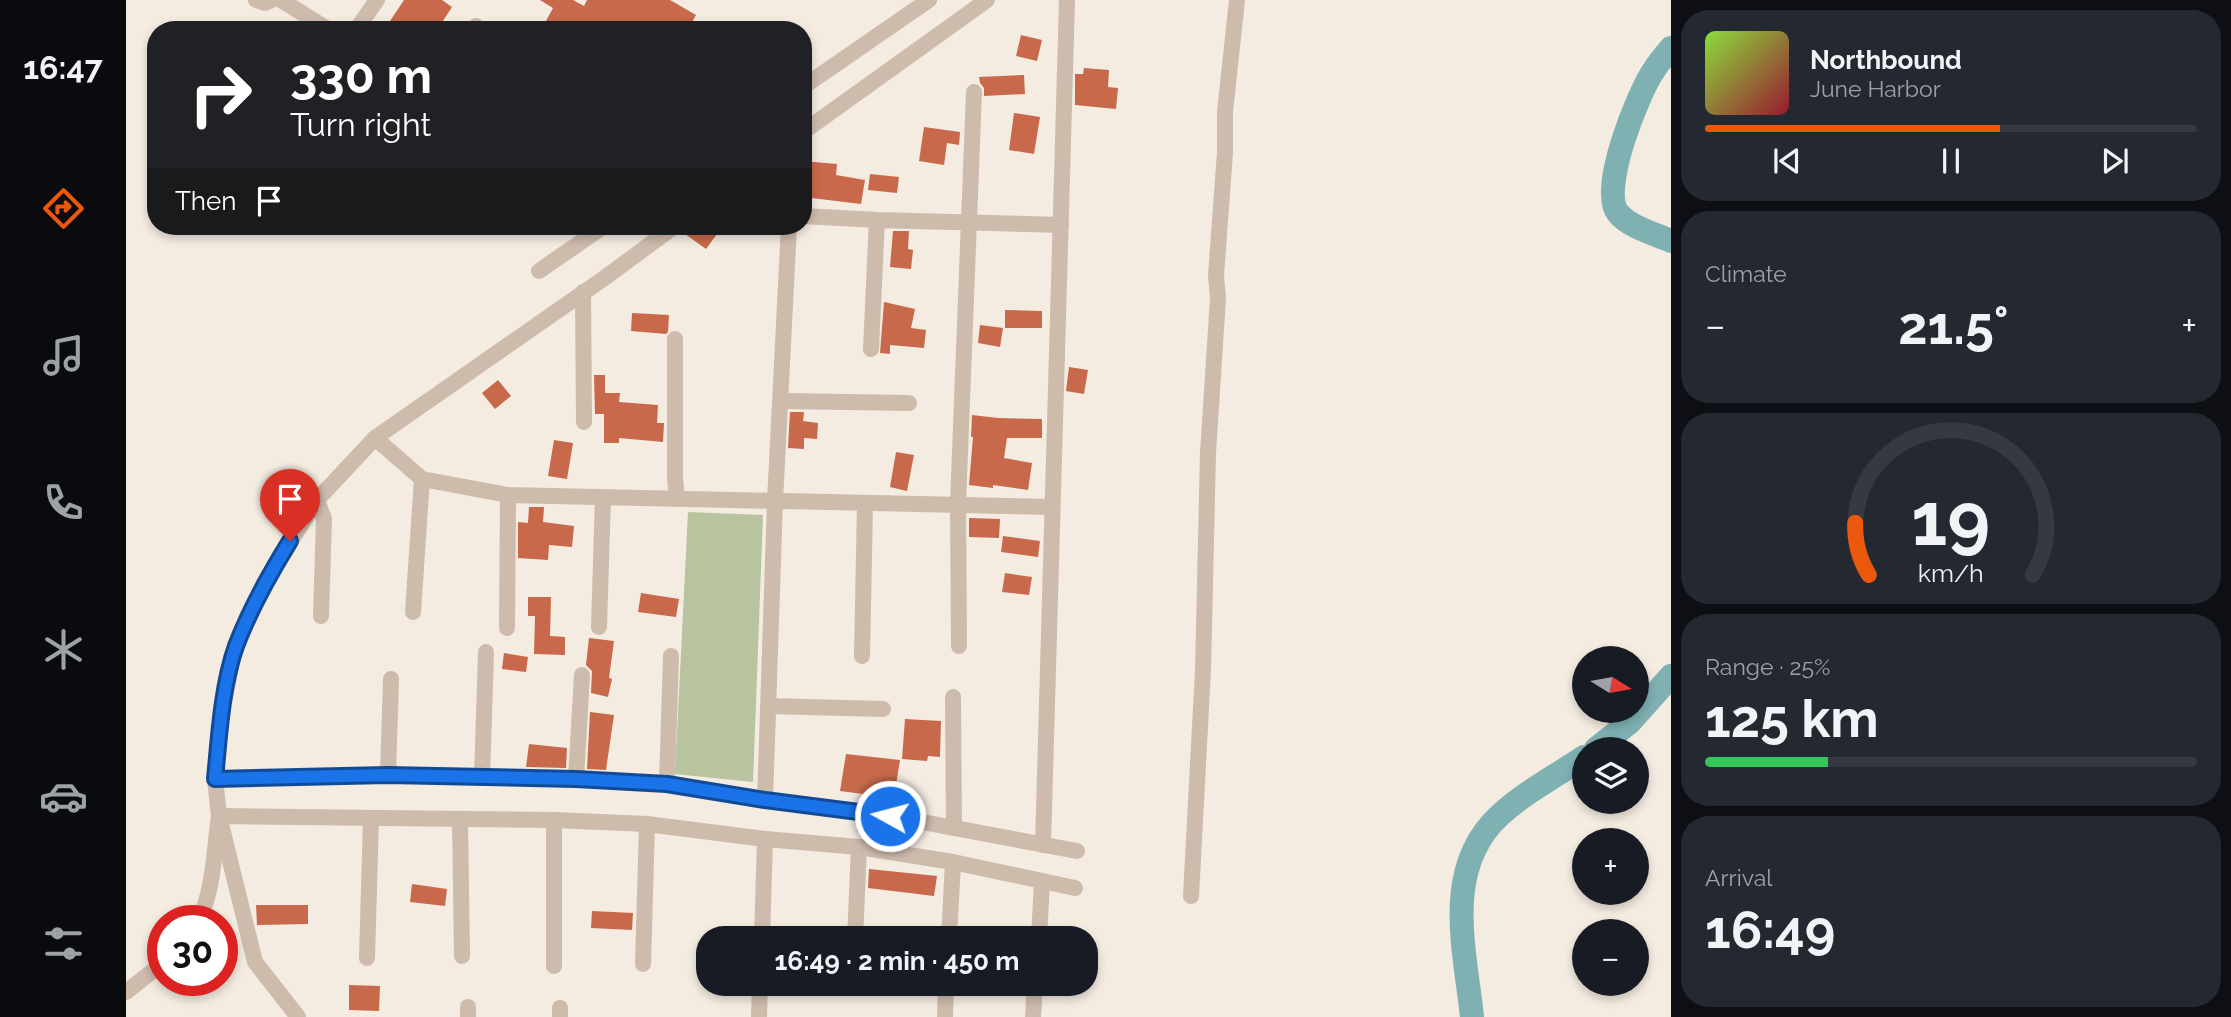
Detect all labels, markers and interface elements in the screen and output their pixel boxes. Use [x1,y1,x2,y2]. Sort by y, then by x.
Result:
text: Northbound [1810,45,1962,75]
text: 330 m [290,47,432,104]
text: 16:47 [23,49,103,86]
icon: right [175,49,266,140]
text: June Harbor [1810,75,1941,102]
text: Turn right [290,106,431,143]
icon: previous [1768,142,1806,180]
icon: pause [1932,142,1970,180]
icon: next [2096,142,2134,180]
icon: arrive [250,182,288,220]
icon: directions [39,184,88,233]
text: Then [175,186,236,216]
text: Climate [1705,260,1787,287]
text: 21.5° [1898,295,2009,356]
text: − [1705,303,1725,348]
text: + [2181,303,2197,348]
icon: music [39,331,88,380]
pin [260,469,320,541]
text: 19 [1912,477,1990,562]
icon: phone [39,478,88,527]
icon: arrive [271,480,309,518]
text: km/h [1918,557,1984,587]
icon: climate [39,625,88,674]
north arrow [1572,646,1648,723]
map controls [1572,646,1649,996]
text: Range · 25% [1705,653,1831,680]
text: 125 km [1705,688,1879,749]
button: layers [1572,737,1649,814]
icon: car [39,772,88,821]
position arrow [853,779,927,853]
button: + [1572,828,1649,905]
text: Arrival [1705,864,1772,891]
text: 16:49 [1705,899,1835,960]
speed limit sign: 30 [147,905,238,996]
icon: filters [39,919,88,968]
button: − [1572,919,1649,996]
text: 16:49 · 2 min · 450 m [775,946,1019,976]

